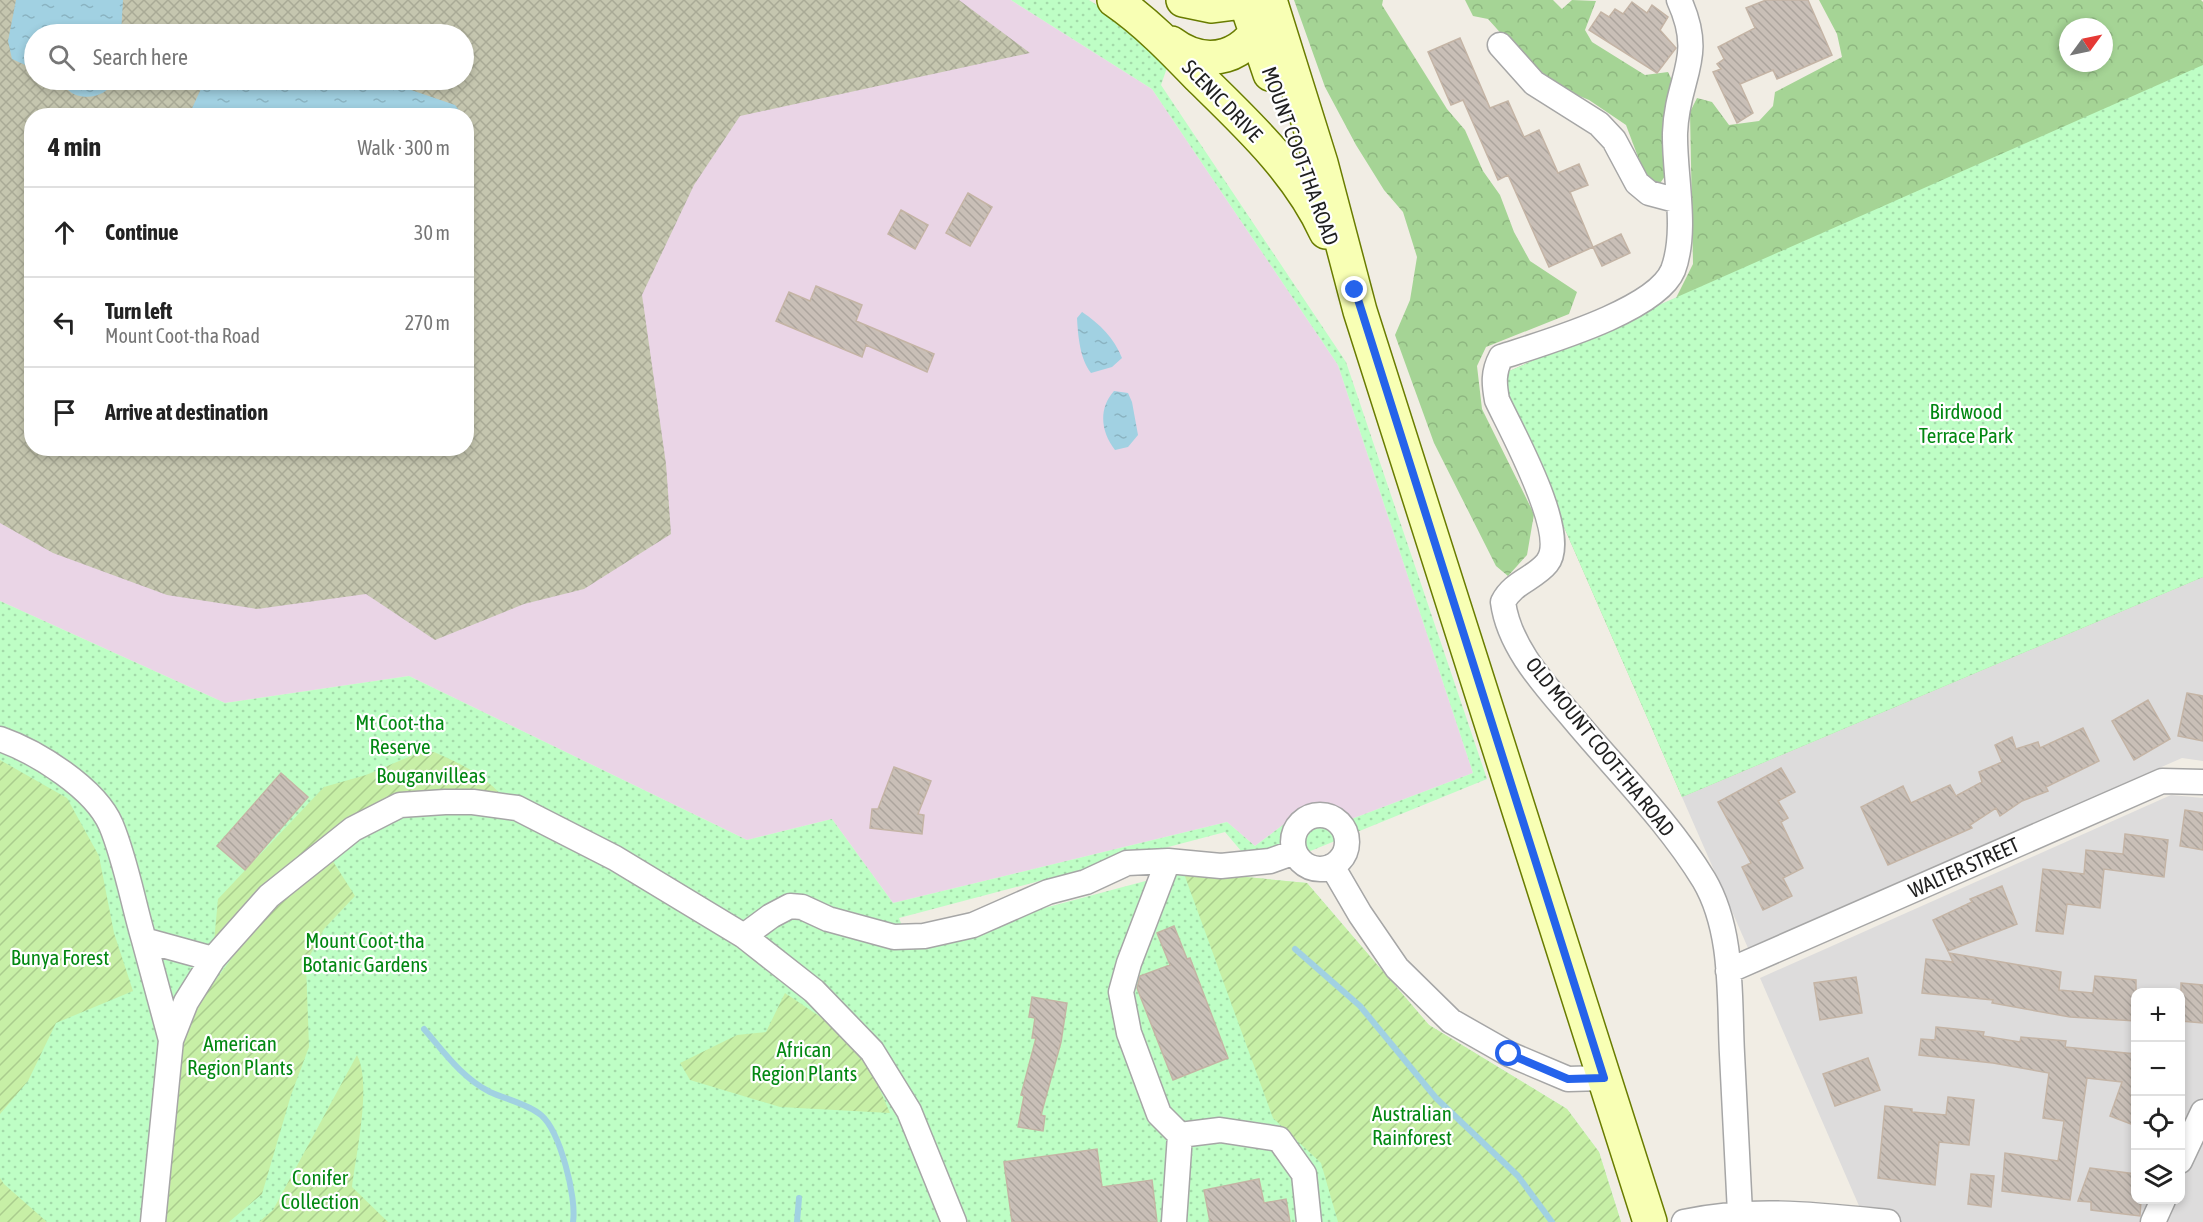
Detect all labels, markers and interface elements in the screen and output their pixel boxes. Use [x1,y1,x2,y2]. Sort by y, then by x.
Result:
north arrow [2059,18,2113,72]
search box [24,24,474,90]
icon: search [45,41,78,74]
text: Search here [93,44,188,70]
street label: SCENIC DRIVE [1178,55,1268,146]
street label: MOUNT COOT-THA ROAD [1258,63,1344,248]
text: 4 min [48,132,101,162]
text: Walk · 300 m [358,136,450,159]
icon: ahead [48,216,81,249]
text: Continue [105,219,179,245]
text: 30 m [414,221,450,244]
route end [1341,276,1367,302]
text: Turn left [105,298,172,324]
icon: left [48,306,81,339]
text: 270 m [405,311,450,334]
text: Mount Coot-tha Road [105,324,260,347]
icon: arrive [48,396,81,429]
text: Arrive at destination [105,399,268,425]
park label: Birdwood Terrace Park [1919,399,2013,447]
street label: OLD MOUNT COOT-THA ROAD [1521,652,1680,841]
park label: Mt Coot-tha Reserve [355,710,445,758]
park label: Bouganvilleas [376,763,486,787]
street label: WALTER STREET [1905,832,2023,902]
park label: Mount Coot-tha Botanic Gardens [302,928,428,976]
park label: Bunya Forest [11,945,109,969]
map controls [2131,988,2185,1204]
button: + [2131,988,2185,1042]
park label: American Region Plants [187,1031,293,1079]
park label: African Region Plants [751,1037,857,1085]
route start [1495,1040,1521,1066]
button: − [2131,1042,2185,1096]
button: locate [2131,1096,2185,1150]
park label: Australian Rainforest [1372,1101,1452,1149]
button: layers [2131,1150,2185,1204]
park label: Conifer Collection [281,1165,359,1213]

